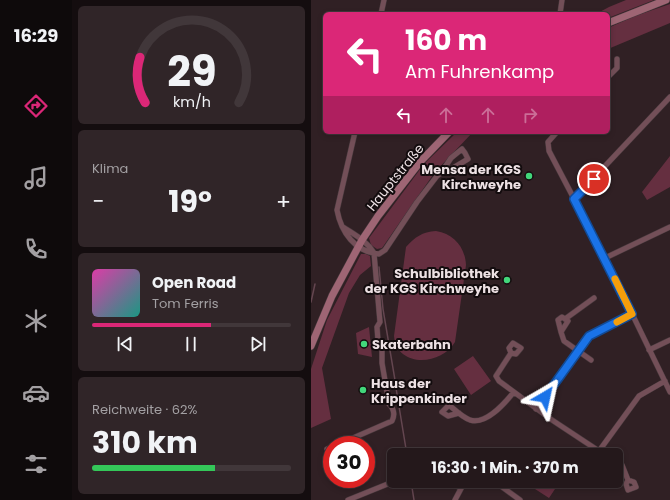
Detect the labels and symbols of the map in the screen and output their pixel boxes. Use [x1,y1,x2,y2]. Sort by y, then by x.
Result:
street label: Hauptstraße [362,140,428,215]
place label: Mensa der KGS Kirchweyhe [421,160,521,194]
pin [577,162,611,196]
marker: Mensa der KGS Kirchweyhe [524,171,534,181]
place label: Schulbibliothek der KGS Kirchweyhe [365,264,499,298]
marker: Schulbibliothek der KGS Kirchweyhe [502,275,512,285]
place label: Skaterbahn [372,335,451,354]
marker: Skaterbahn [359,339,369,349]
place label: Haus der Krippenkinder [371,374,467,408]
position arrow [524,376,566,418]
marker: Haus der Krippenkinder [358,385,368,395]
speed limit sign: 30 [323,436,375,488]

